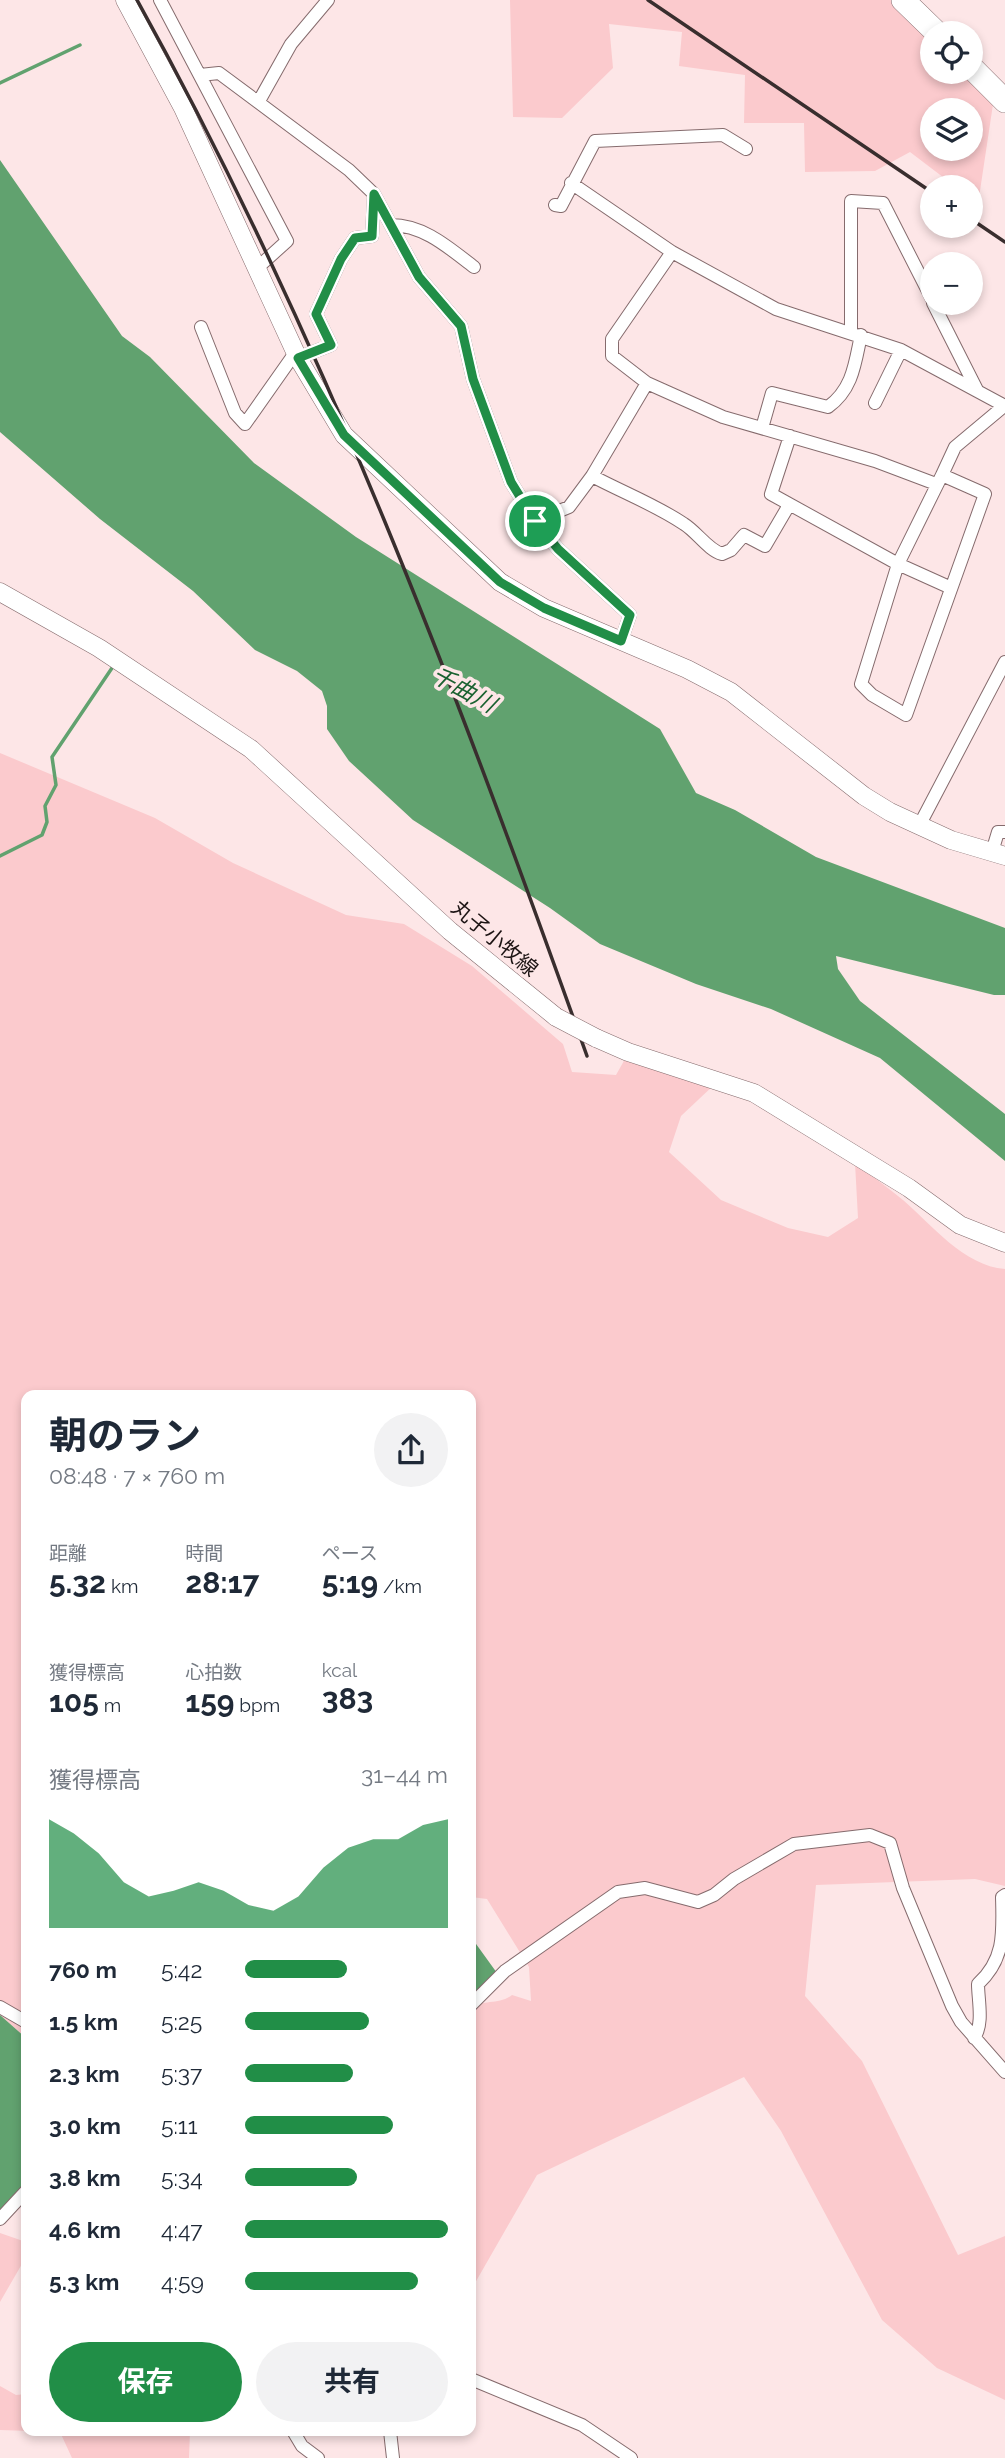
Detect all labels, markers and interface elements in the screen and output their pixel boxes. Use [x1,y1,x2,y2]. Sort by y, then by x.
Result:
map controls [920,21,983,315]
button: locate [920,21,983,84]
button: layers [920,98,983,161]
button: + [920,175,983,238]
button: − [920,252,983,315]
pin [505,491,565,551]
icon: arrive [516,502,554,540]
water label: 千曲川 [427,660,503,719]
street label: 丸子小牧線 [447,895,543,981]
text: 朝のラン [49,1413,201,1458]
button: share [374,1413,448,1487]
text: 08:48 · 7 × 760 m [49,1462,225,1489]
text: 距離 [49,1542,87,1564]
text: 時間 [185,1542,223,1564]
text: ペース [322,1542,378,1564]
text: 5.32 [49,1565,106,1600]
text: 28:17 [185,1565,259,1600]
text: 5:19 [322,1565,378,1600]
text: km [106,1575,138,1597]
text: /km [378,1575,422,1597]
text: kcal [322,1659,357,1681]
text: 獲得標高 [49,1661,125,1683]
text: 心拍数 [185,1661,242,1683]
text: 383 [322,1681,373,1716]
text: 105 [49,1684,99,1719]
text: 159 [185,1684,234,1719]
text: m [99,1694,121,1716]
text: bpm [234,1694,280,1716]
text: 31–44 m [361,1761,448,1788]
text: 獲得標高 [49,1766,141,1793]
text: 760 m [49,1956,117,1983]
text: 5:42 [161,1956,202,1983]
text: 1.5 km [49,2008,118,2035]
text: 5:25 [161,2008,202,2035]
text: 2.3 km [49,2060,120,2087]
text: 5:37 [161,2060,202,2087]
text: 3.0 km [49,2112,121,2139]
text: 5:11 [161,2112,198,2139]
text: 3.8 km [49,2164,121,2191]
text: 5:34 [161,2164,203,2191]
text: 4.6 km [49,2216,121,2243]
text: 4:47 [161,2216,203,2243]
text: 5.3 km [49,2268,120,2295]
text: 4:59 [161,2268,204,2295]
button: 保存 [49,2342,242,2422]
button: 共有 [256,2342,448,2422]

